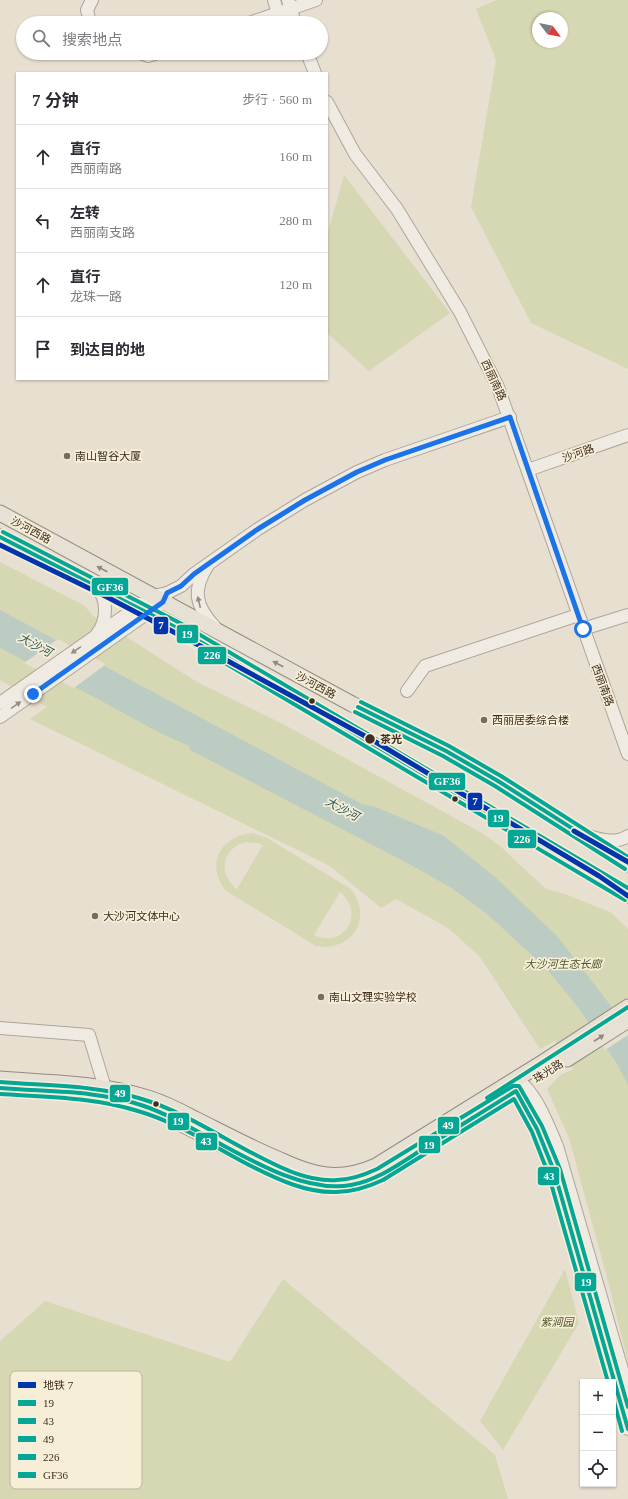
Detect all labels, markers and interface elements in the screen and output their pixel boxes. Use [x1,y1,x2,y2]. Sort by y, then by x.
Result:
north arrow [532,12,568,48]
search box [16,16,328,60]
icon: search [30,27,52,49]
text: 搜索地点 [62,32,122,48]
text: 7 分钟 [32,91,79,110]
text: 步行 · 560 m [242,92,312,107]
text: 直行 [70,141,100,157]
icon: ahead [32,146,54,168]
text: 160 m [279,149,312,164]
text: 西丽南路 [70,161,122,176]
text: 左转 [70,205,100,221]
icon: left [32,210,54,232]
text: 280 m [279,213,312,228]
text: 西丽南支路 [70,225,135,240]
text: 直行 [70,269,100,285]
icon: ahead [32,274,54,296]
text: 120 m [279,277,312,292]
text: 龙珠一路 [70,289,122,304]
icon: arrive [32,338,54,360]
text: 到达目的地 [70,342,145,358]
street label: 西丽南路 [479,358,509,402]
street label: 沙河路 [560,442,596,464]
place label: 南山智谷大厦 [75,450,141,462]
marker: 南山智谷大厦 [62,451,72,461]
street label: 沙河西路 [9,514,53,546]
one-way arrow [97,565,108,572]
line badge: GF36 [91,577,129,596]
text: GF36 [97,581,124,593]
one-way arrow [196,596,202,608]
line badge: 7 [153,616,169,635]
text: 7 [158,619,164,631]
route start [574,620,592,638]
line badge: 19 [176,624,199,644]
text: 19 [182,628,193,640]
water label: 大沙河 [16,630,56,661]
one-way arrow [71,646,82,654]
line badge: 226 [197,646,227,665]
text: 226 [204,649,221,661]
one-way arrow [272,661,284,667]
street label: 西丽南路 [590,662,616,708]
street label: 沙河西路 [294,669,338,701]
route end [24,685,42,703]
unlabelled marker [307,696,317,706]
one-way arrow [11,701,22,710]
place label: 西丽居委综合楼 [492,714,569,726]
marker: 西丽居委综合楼 [479,715,489,725]
marker: 茶光 [363,732,377,746]
place label: 茶光 [380,733,402,745]
line badge: GF36 [428,772,466,791]
text: GF36 [434,775,461,787]
line badge: 7 [467,792,483,811]
water label: 大沙河 [323,794,363,825]
unlabelled marker [450,794,460,804]
text: 7 [472,795,478,807]
line badge: 19 [487,809,510,828]
text: 19 [493,812,504,824]
line badge: 226 [507,829,537,849]
text: 226 [514,833,531,845]
place label: 大沙河文体中心 [103,910,180,922]
marker: 大沙河文体中心 [90,911,100,921]
park label: 大沙河生态长廊 [525,958,603,970]
place label: 南山文理实验学校 [329,991,417,1003]
marker: 南山文理实验学校 [316,992,326,1002]
one-way arrow [593,1035,605,1042]
street label: 珠光路 [531,1057,565,1085]
line badge: 49 [109,1084,131,1103]
text: 49 [115,1087,126,1099]
unlabelled marker [151,1099,161,1109]
line badge: 19 [167,1112,190,1131]
text: 19 [173,1115,184,1127]
line badge: 49 [437,1116,460,1135]
text: 49 [443,1119,454,1131]
line badge: 43 [195,1132,218,1151]
text: 43 [201,1135,212,1147]
line badge: 19 [418,1135,441,1154]
text: 19 [424,1139,435,1151]
line badge: 43 [537,1166,560,1186]
text: 43 [544,1170,555,1182]
line badge: 19 [574,1272,597,1292]
text: 19 [581,1276,592,1288]
park label: 紫涧园 [541,1316,575,1328]
legend [10,1371,142,1489]
text: 地铁 7 [43,1379,74,1391]
map controls [580,1379,616,1487]
button: + [580,1379,616,1415]
text: 19 [43,1397,55,1409]
text: 43 [43,1415,55,1427]
button: − [580,1415,616,1451]
text: 49 [43,1433,55,1445]
text: 226 [43,1451,60,1463]
button: locate [580,1451,616,1487]
text: GF36 [43,1469,69,1481]

